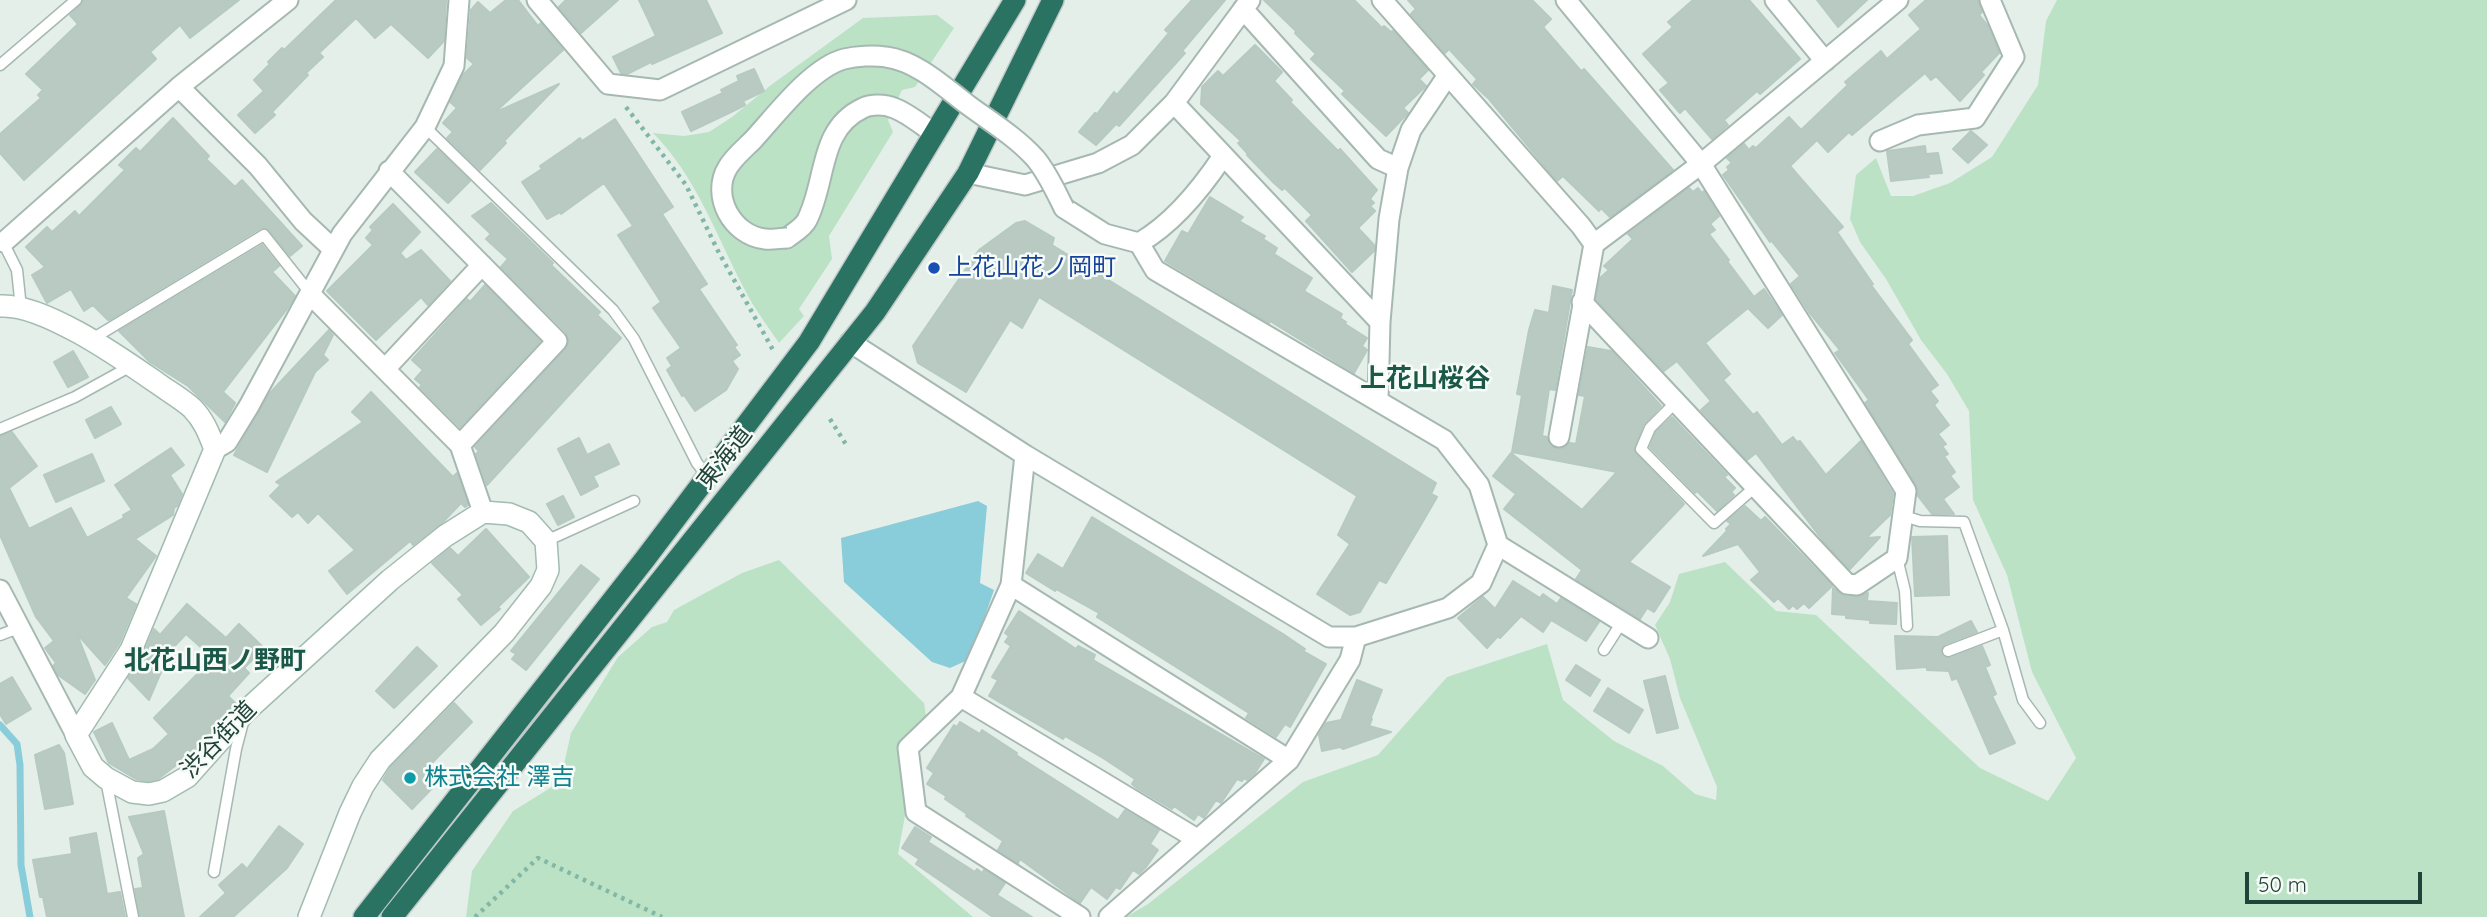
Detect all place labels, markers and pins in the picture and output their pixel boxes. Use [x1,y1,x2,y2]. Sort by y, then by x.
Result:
place label: 上花山花ノ岡町 [948,254,1116,282]
marker: 上花山花ノ岡町 [926,260,942,276]
place label: 株式会社 澤吉 [424,764,575,792]
marker: 株式会社 澤吉 [402,770,418,786]

